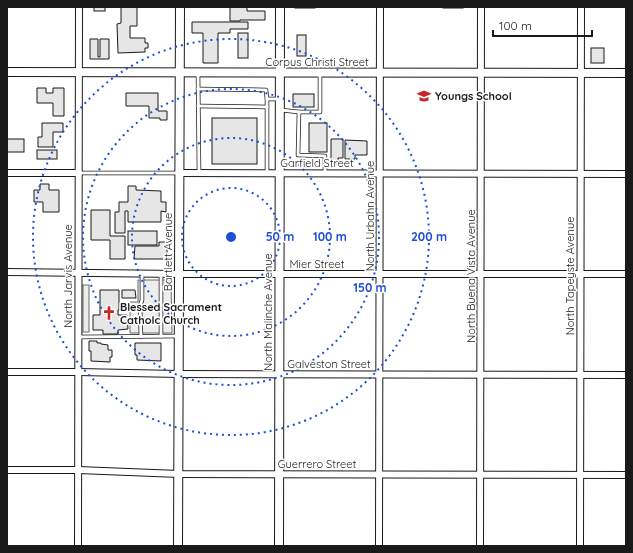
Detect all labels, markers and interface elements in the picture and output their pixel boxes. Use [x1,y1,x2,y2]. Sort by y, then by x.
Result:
scale bar [493,12,592,38]
text: 100 m [499,18,532,33]
street label: Corpus Christi Street [265,55,369,69]
school or university icon: Youngs School [416,88,432,104]
place label: Youngs School [435,89,512,103]
street label: Garfield Street [280,156,354,170]
street label: North Urbahn Avenue [363,161,377,271]
street label: North Buena Vista Avenue [464,209,478,343]
street label: Bartlett Avenue [161,213,175,291]
street label: North Tapeyste Avenue [563,217,577,335]
street label: North Jarvis Avenue [61,224,75,328]
text: 50 m [266,229,294,244]
text: 100 m [313,229,347,244]
text: 200 m [411,229,447,244]
centre of rings [224,230,238,244]
street label: North Malinche Avenue [261,253,275,371]
street label: Mier Street [290,257,345,271]
text: 150 m [353,280,387,295]
place label: Blessed Sacrament Catholc Church [120,300,222,327]
church icon: Blessed Sacrament Catholc Church [101,305,117,321]
street label: Galveston Street [287,357,371,371]
street label: Guerrero Street [278,457,356,471]

